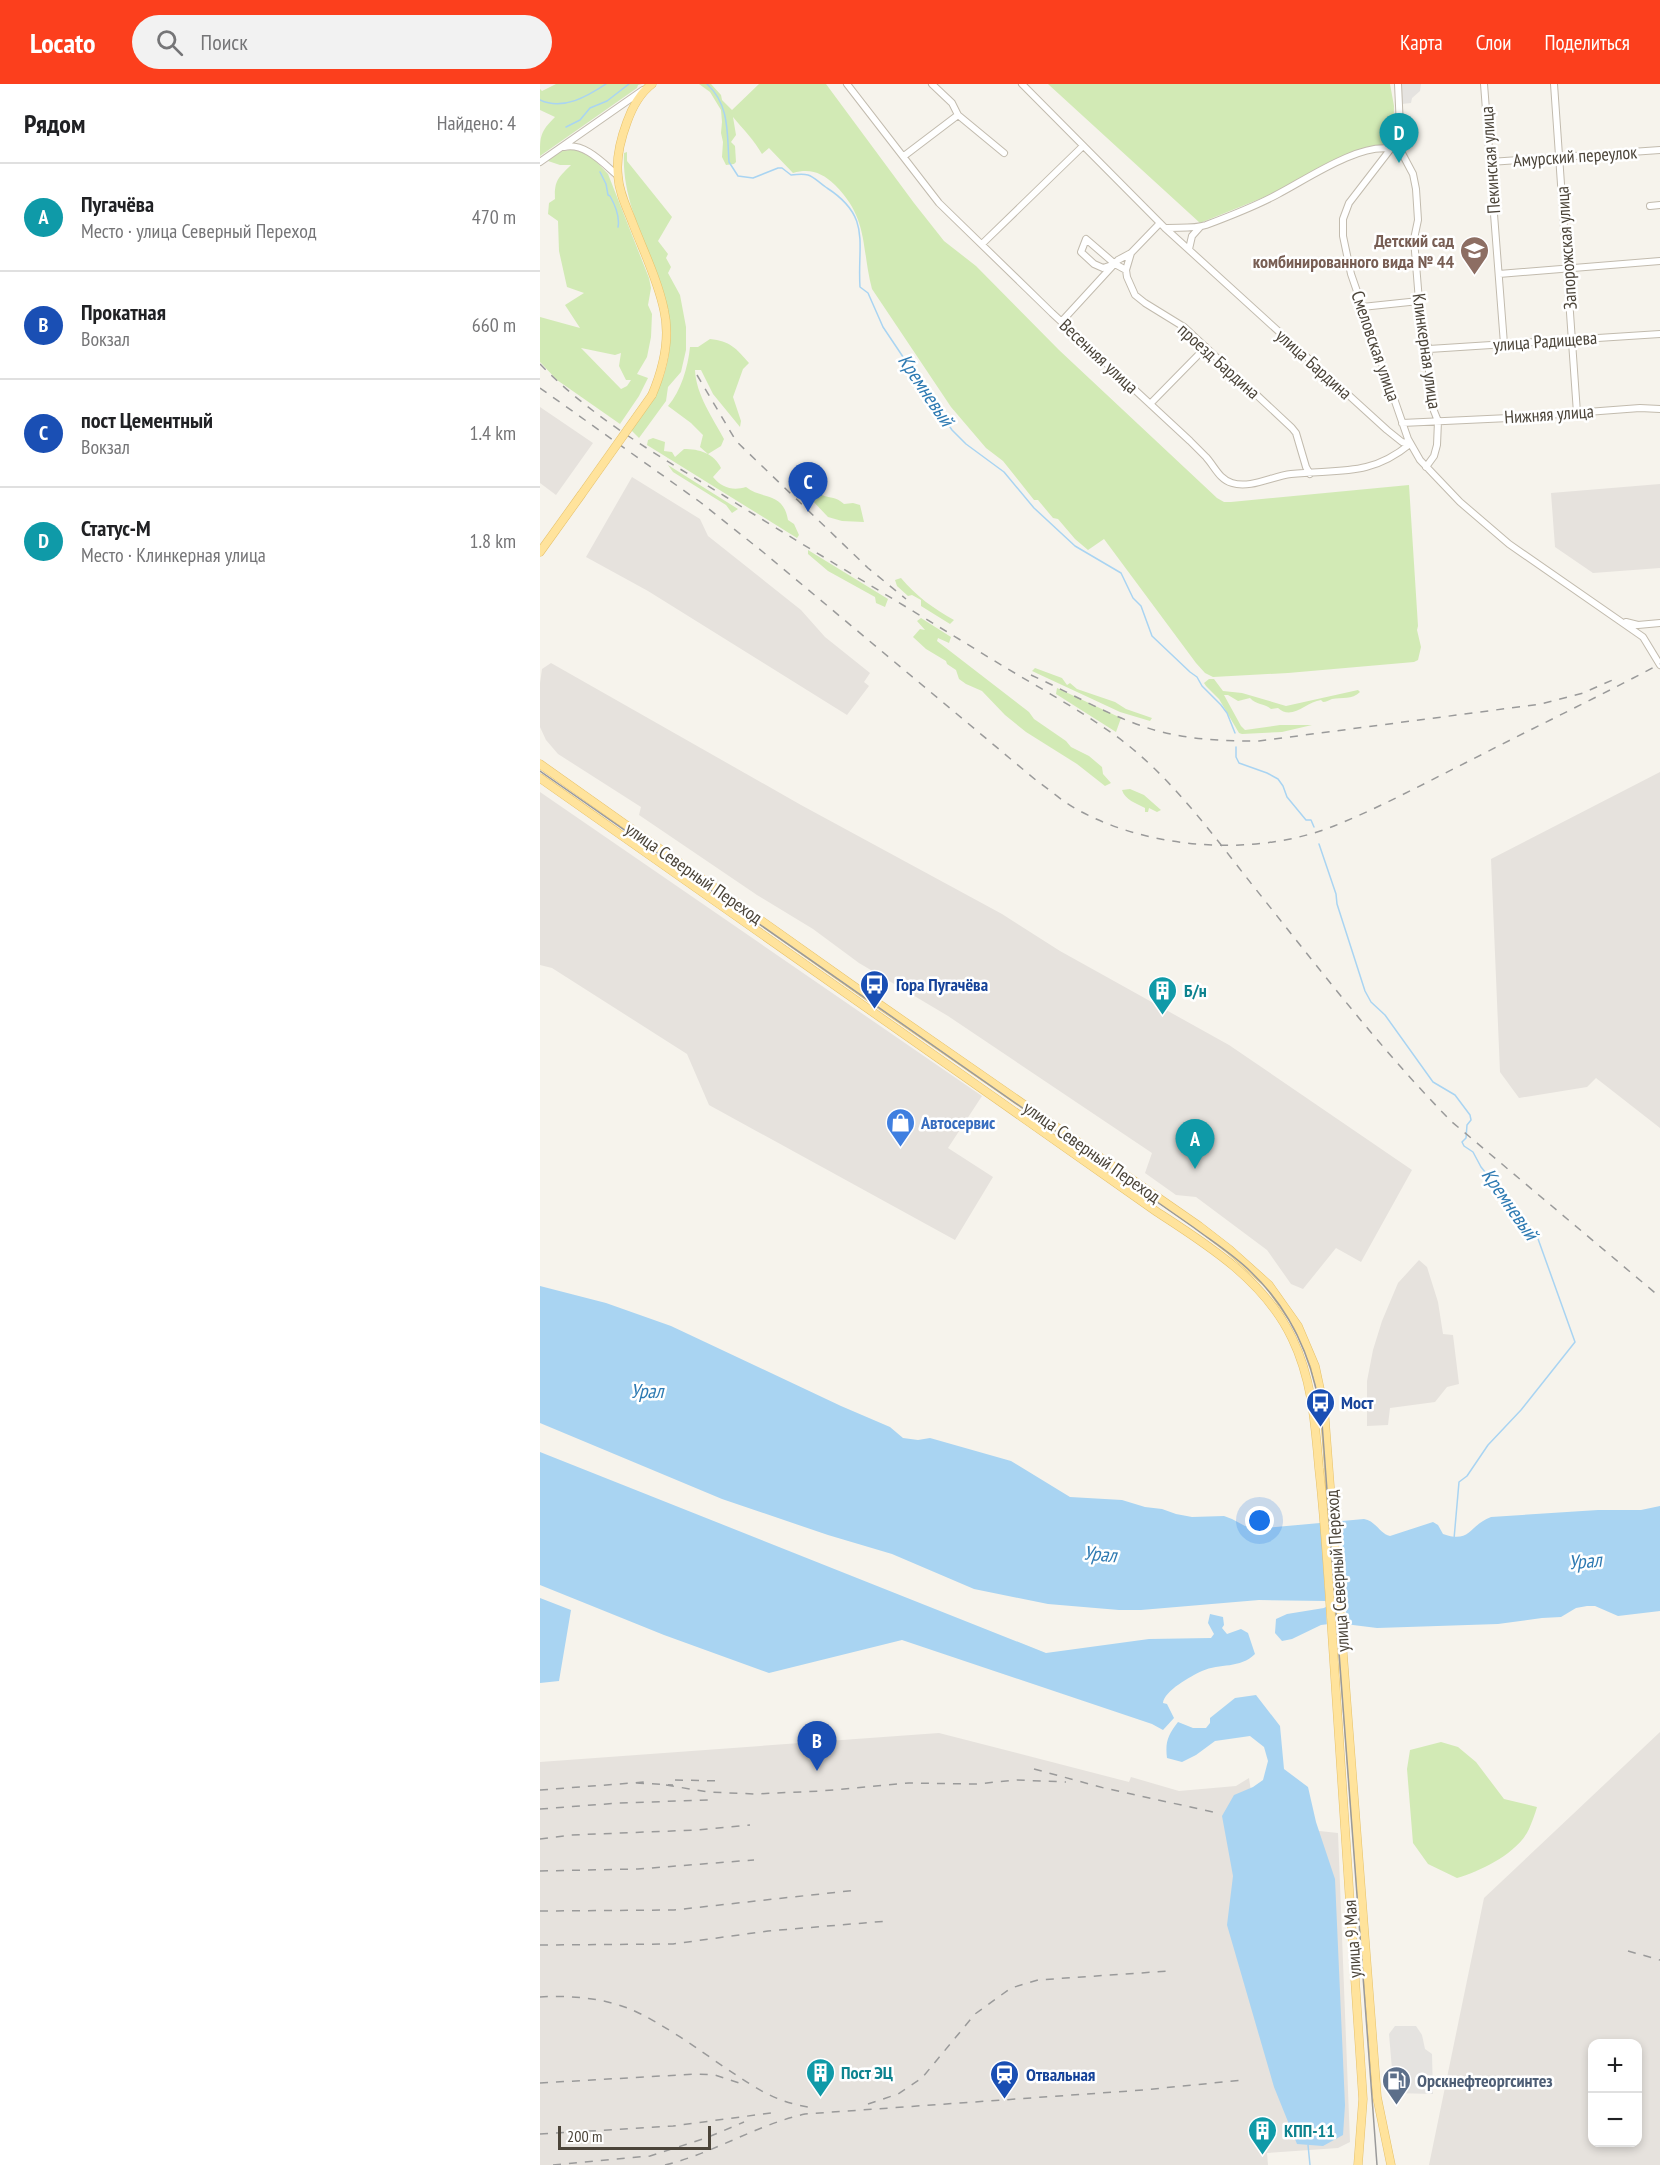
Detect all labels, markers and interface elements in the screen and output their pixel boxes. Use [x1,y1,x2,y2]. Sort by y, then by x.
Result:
search box [132,15,552,69]
text: Locato [30,24,96,61]
icon: search [153,26,186,59]
text: Поиск [201,28,248,56]
text: Карта [1400,29,1443,56]
text: Слои [1476,29,1511,56]
text: Поделиться [1544,29,1630,56]
street label: Пекинская улица [1475,105,1505,215]
text: Рядом [24,107,85,140]
text: Найдено: 4 [437,110,516,136]
pin: D [1380,113,1418,163]
street label: Амурский переулок [1512,140,1638,172]
street label: Запорожская улица [1550,185,1582,311]
text: Пугачёва [81,190,154,218]
text: A [38,204,49,230]
text: 470 m [472,204,516,230]
text: Место · улица Северный Переход [81,218,317,244]
place label: Детский сад комбинированного вида № 44 [1253,229,1454,273]
school or university icon: Детский сад комбинированного вида № 44 [1459,234,1491,276]
street label: Смеловская улица [1346,288,1406,404]
street label: Клинкерная улица [1408,292,1446,410]
text: Прокатная [81,298,166,326]
text: B [39,312,48,338]
text: 660 m [472,312,516,338]
street label: Весенняя улица [1055,314,1143,398]
street label: проезд Бардина [1173,318,1265,404]
street label: улица Бардина [1271,324,1357,404]
text: Вокзал [81,326,130,352]
street label: улица Радищева [1492,326,1598,356]
water label: Кремневый [892,349,961,433]
street label: Нижняя улица [1504,399,1594,429]
text: пост Цементный [81,406,213,434]
text: C [39,420,48,446]
text: 1.4 km [469,420,516,446]
text: Вокзал [81,434,130,460]
pin: C [788,462,828,512]
text: Статус-М [81,514,151,542]
text: D [38,528,49,554]
text: 1.8 km [469,528,516,554]
text: Место · Клинкерная улица [81,542,266,568]
street label: улица Северный Переход [621,817,767,929]
bus stop icon: Гора Пугачёва [859,968,891,1010]
place label: Гора Пугачёва [896,973,988,996]
building icon: Б/н [1147,974,1179,1016]
place label: Б/н [1184,979,1207,1002]
street label: улица Северный Переход [1019,1096,1165,1208]
shop icon: Автосервис [884,1106,916,1148]
place label: Автосервис [920,1111,996,1134]
pin: A [1176,1120,1214,1169]
water label: Кремневый [1476,1163,1545,1247]
water label: Урал [631,1378,665,1404]
bus stop icon: Мост [1304,1386,1336,1428]
place label: Мост [1341,1391,1374,1414]
street label: улица Северный Переход [1320,1489,1354,1653]
your location [1245,1506,1274,1535]
water label: Урал [1082,1540,1119,1569]
water label: Урал [1567,1546,1604,1575]
pin: B [798,1722,836,1771]
street label: улица 9 Мая [1338,1899,1366,1979]
map controls [1588,2039,1642,2147]
button: + [1588,2039,1642,2093]
building icon: Пост ЭЦ [804,2056,836,2098]
station icon: Отвальная [989,2058,1021,2100]
place label: Пост ЭЦ [841,2061,893,2084]
place label: Отвальная [1026,2063,1095,2086]
fuel station icon: Орскнефтеоргсинтез [1380,2064,1412,2106]
place label: Орскнефтеоргсинтез [1417,2069,1553,2092]
button: − [1588,2093,1642,2147]
building icon: КПП-11 [1247,2114,1279,2156]
place label: КПП-11 [1284,2119,1335,2142]
scale bar [558,2123,711,2150]
text: 200 m [567,2126,602,2146]

